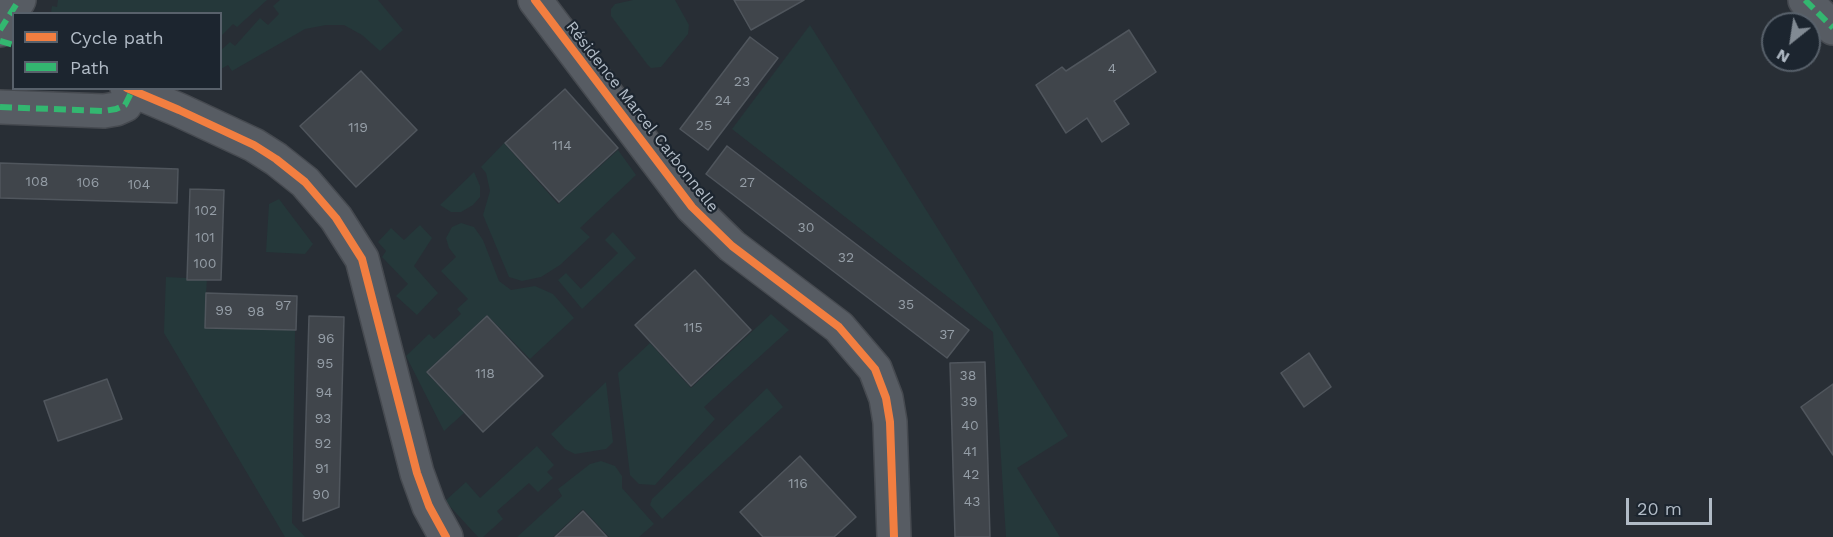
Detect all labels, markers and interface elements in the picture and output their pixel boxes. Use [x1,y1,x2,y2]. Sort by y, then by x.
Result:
legend [12,12,222,90]
north arrow [1761,12,1821,72]
street label: Résidence Marcel Carbonnelle [562,18,722,216]
text: Cycle path [70,27,164,48]
text: N [1773,45,1793,67]
text: Path [70,57,110,78]
house number: 4 [1108,61,1116,77]
house number: 23 [734,74,750,90]
house number: 24 [715,93,731,109]
house number: 25 [696,118,712,134]
house number: 119 [348,120,368,136]
house number: 114 [552,138,572,154]
house number: 108 [26,174,48,190]
house number: 106 [77,175,99,191]
house number: 27 [739,175,755,191]
house number: 104 [128,177,150,193]
house number: 102 [195,203,217,219]
house number: 30 [798,220,814,236]
house number: 101 [195,230,215,246]
house number: 32 [838,250,854,266]
house number: 100 [194,256,216,272]
house number: 35 [898,297,914,313]
house number: 97 [275,298,291,314]
house number: 99 [215,303,233,319]
house number: 98 [247,304,265,320]
house number: 115 [683,320,703,336]
house number: 37 [939,327,955,343]
house number: 96 [317,331,335,347]
house number: 95 [317,356,333,372]
house number: 118 [475,366,495,382]
house number: 38 [960,368,976,384]
house number: 94 [315,385,333,401]
house number: 39 [961,394,977,410]
house number: 93 [315,411,331,427]
house number: 40 [961,418,979,434]
house number: 92 [315,436,331,452]
house number: 41 [963,444,977,460]
house number: 91 [315,461,329,477]
house number: 42 [963,467,979,483]
house number: 116 [788,476,808,492]
scale bar [1629,486,1714,524]
house number: 90 [312,487,330,503]
house number: 43 [964,494,980,510]
text: 20 m [1637,498,1682,519]

